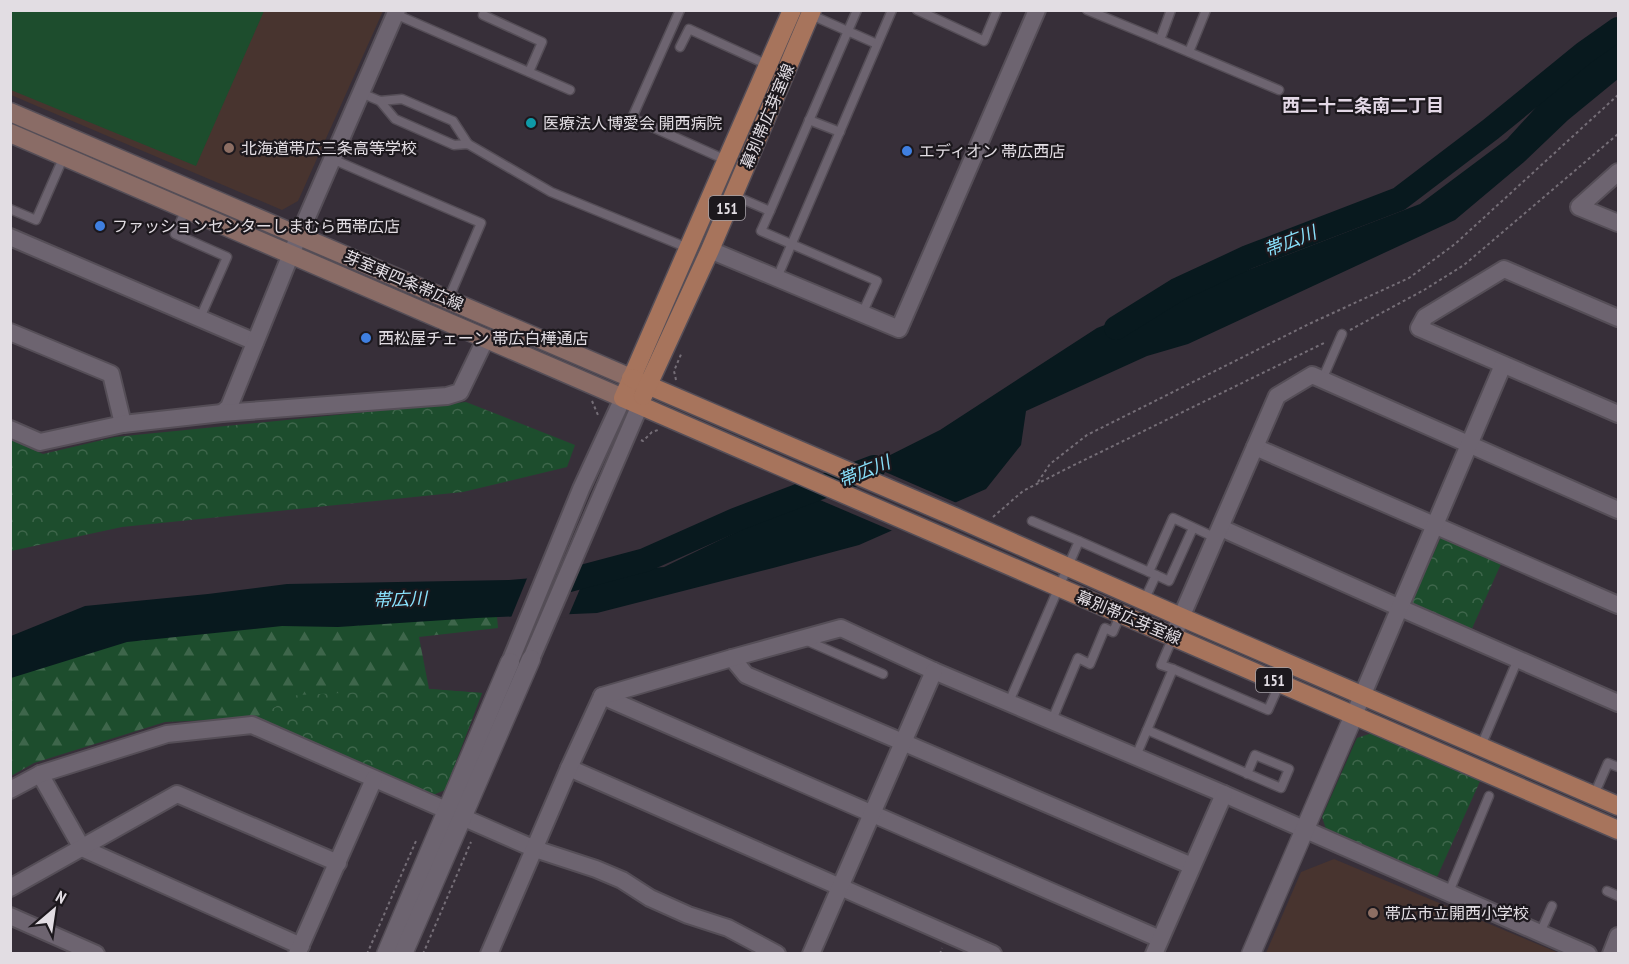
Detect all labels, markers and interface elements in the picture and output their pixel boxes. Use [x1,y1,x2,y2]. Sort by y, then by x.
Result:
street label: 幕別帯広芽室線 [736,61,798,171]
district label: 西二十二条南二丁目 [1282,94,1444,117]
place label: 医療法人博愛会 開西病院 [543,113,722,133]
marker: 医療法人博愛会 開西病院 [524,116,538,130]
place label: 北海道帯広三条高等学校 [241,138,417,158]
marker: 北海道帯広三条高等学校 [222,141,236,155]
place label: エディオン 帯広西店 [919,141,1065,161]
marker: エディオン 帯広西店 [900,144,914,158]
road number: 151 [709,196,745,220]
place label: ファッションセンターしまむら西帯広店 [112,216,400,236]
marker: ファッションセンターしまむら西帯広店 [93,219,107,233]
water label: 帯広川 [1261,220,1321,261]
street label: 芽室東四条帯広線 [341,246,467,314]
place label: 西松屋チェーン 帯広白樺通店 [378,328,589,348]
marker: 西松屋チェーン 帯広白樺通店 [359,331,373,345]
water label: 帯広川 [835,449,895,492]
water label: 帯広川 [373,586,429,611]
street label: 幕別帯広芽室線 [1074,586,1184,648]
road number: 151 [1256,668,1292,692]
north arrow [24,880,84,940]
text: N [53,886,70,908]
place label: 帯広市立開西小学校 [1385,903,1529,923]
marker: 帯広市立開西小学校 [1366,906,1380,920]

